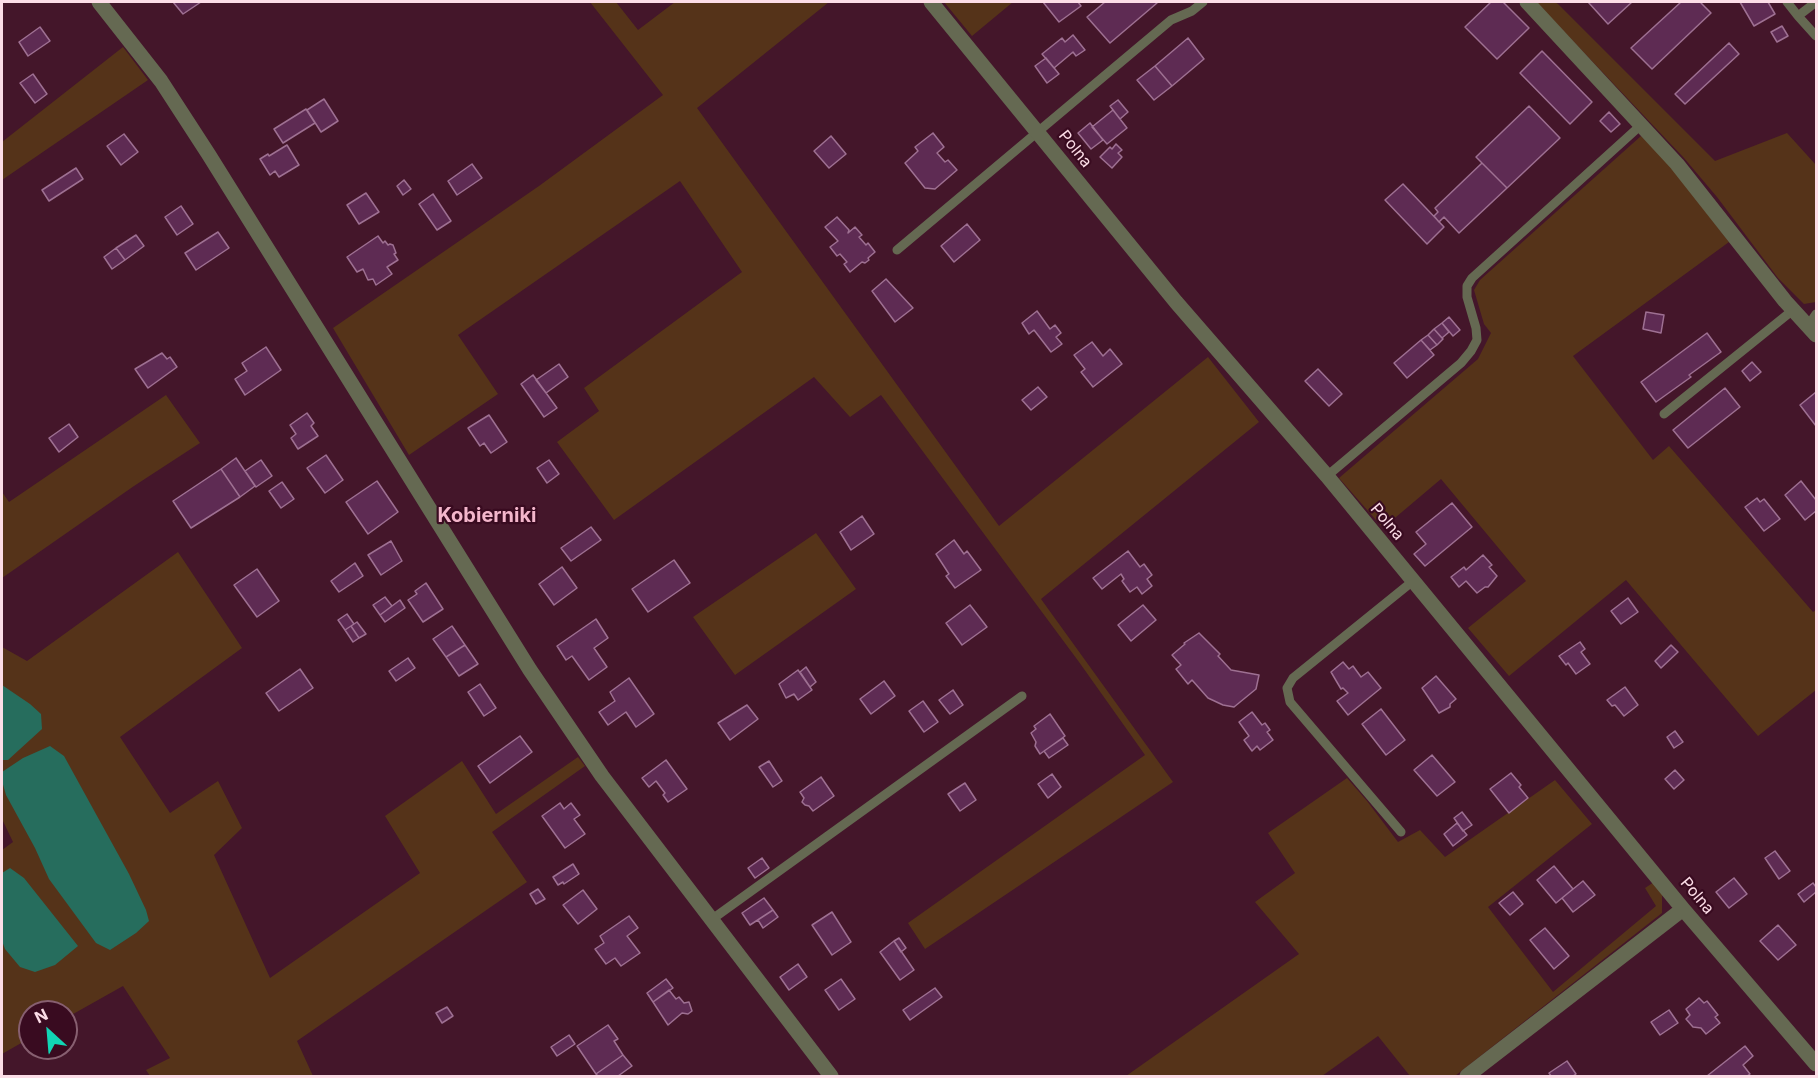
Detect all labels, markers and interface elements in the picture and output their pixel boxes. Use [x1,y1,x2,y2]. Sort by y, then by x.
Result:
street label: Polna [1054,127,1096,171]
street label: Polna [1366,500,1408,544]
district label: Kobierniki [438,504,536,528]
street label: Polna [1676,874,1718,918]
north arrow [18,1000,78,1060]
text: N [31,1004,51,1027]

